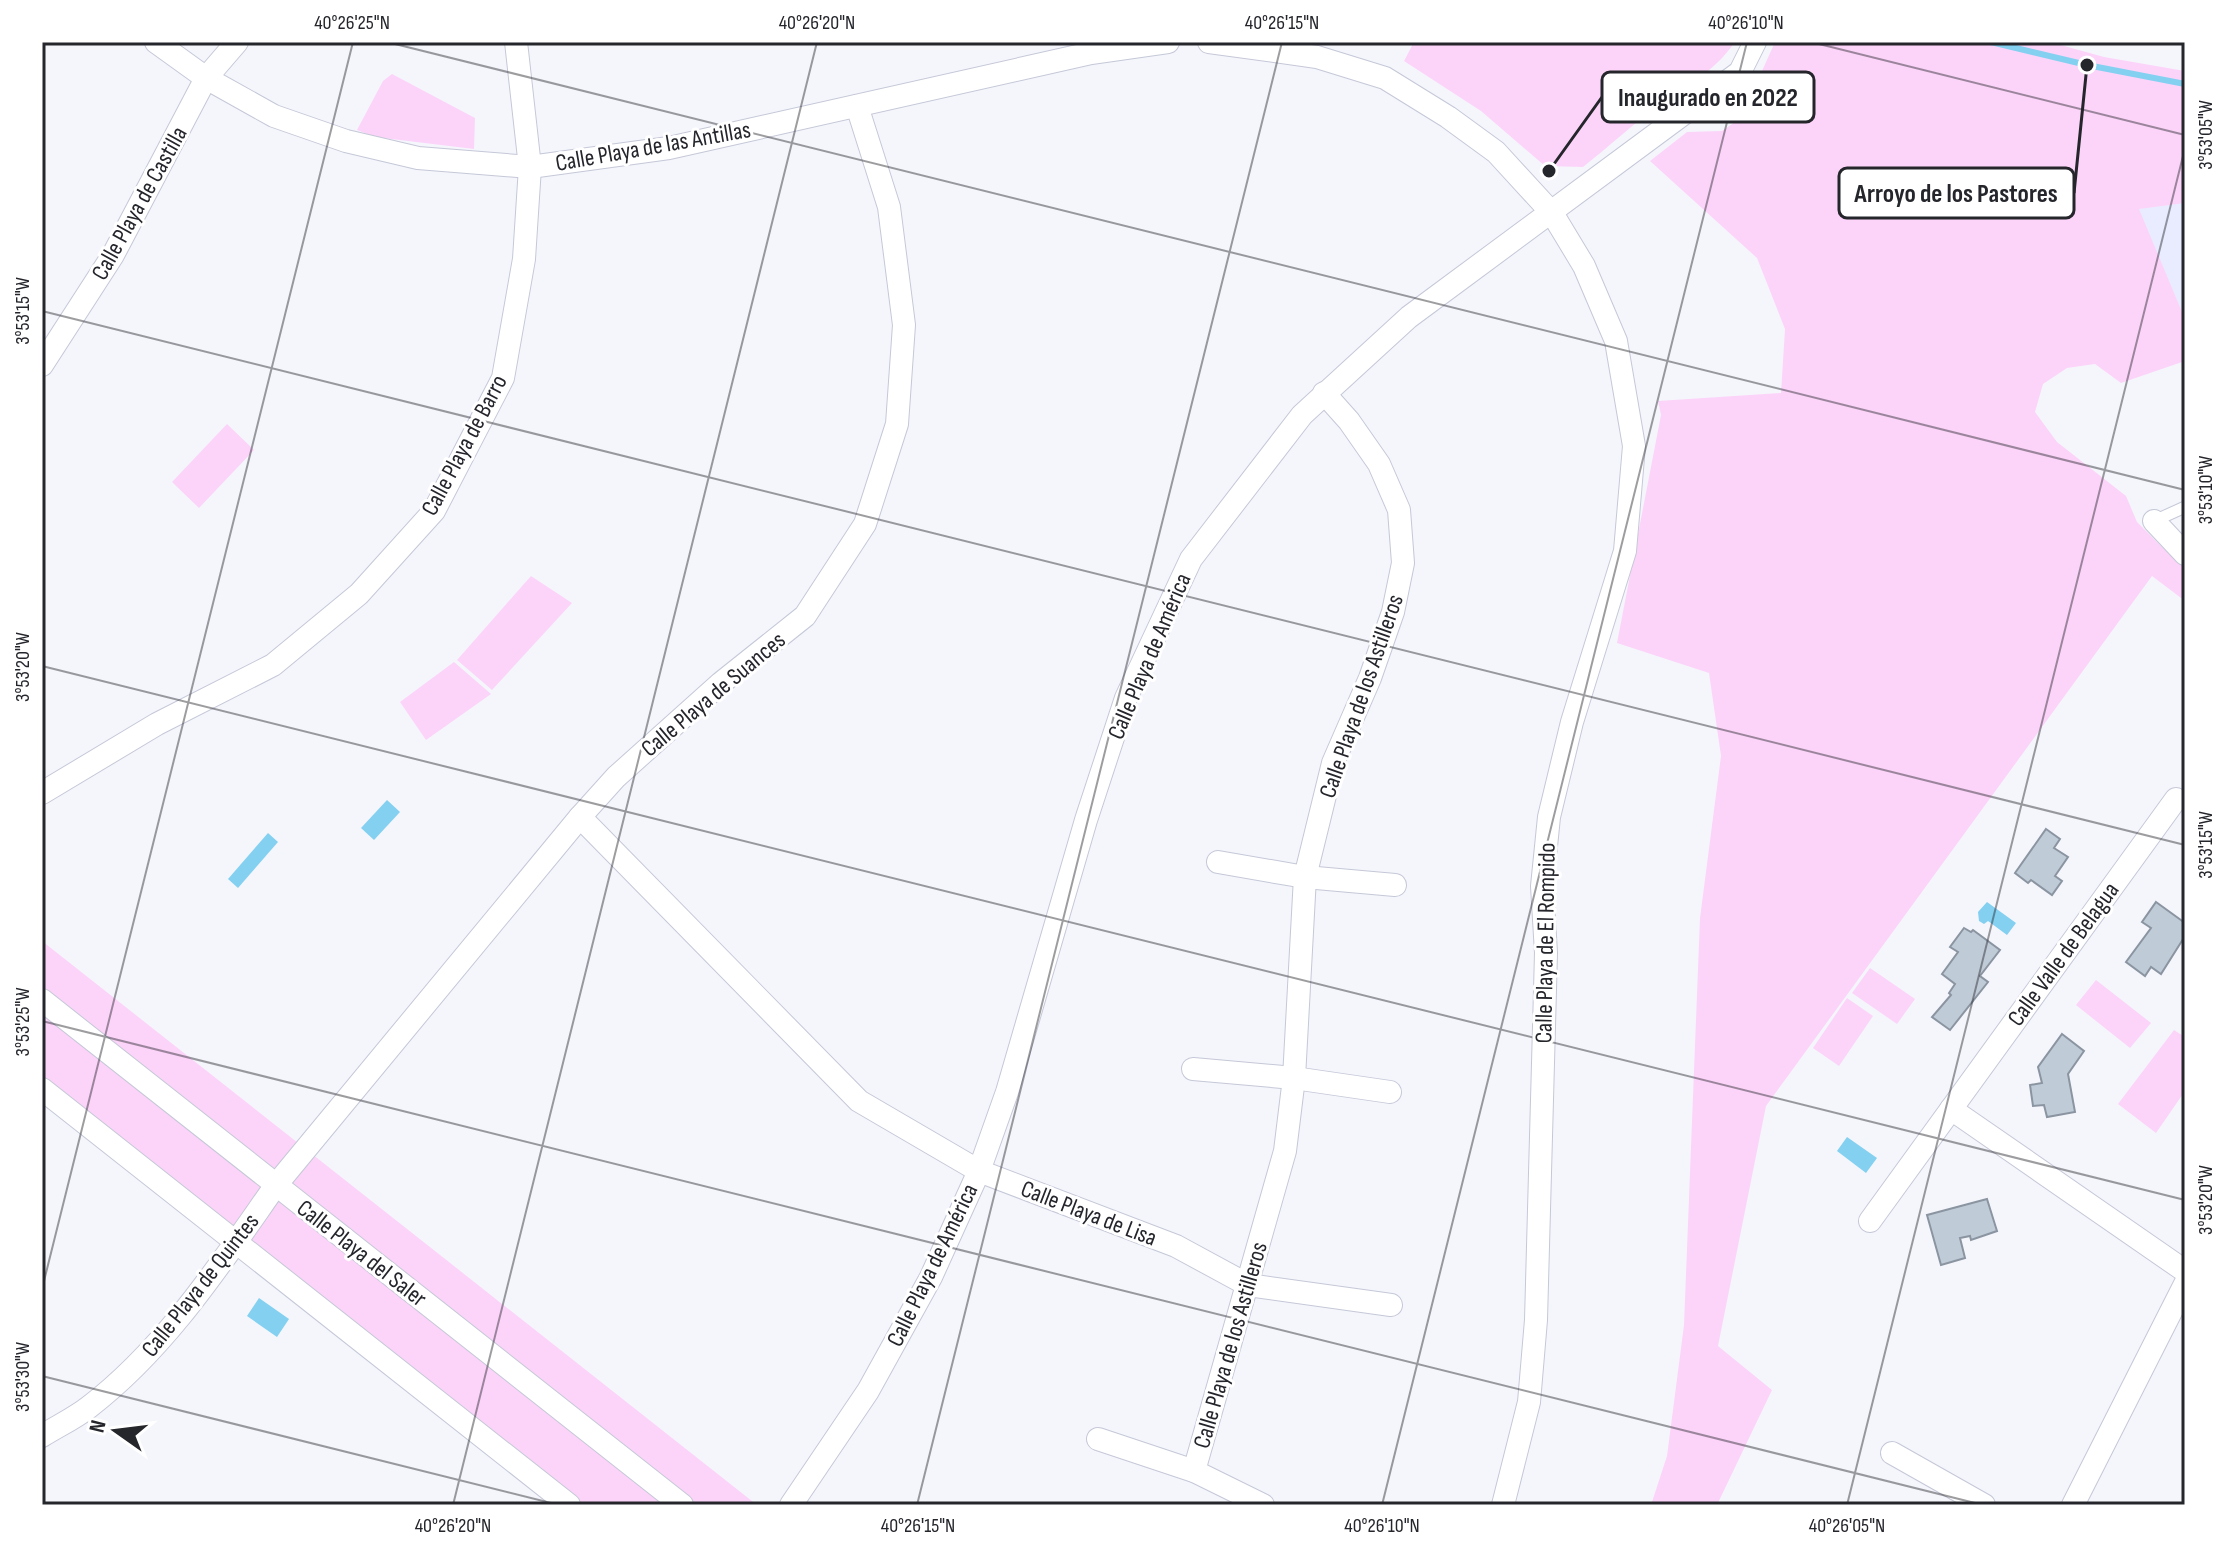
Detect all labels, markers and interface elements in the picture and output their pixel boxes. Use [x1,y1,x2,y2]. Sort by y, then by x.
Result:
text: 40°26'25"N [314,11,390,35]
text: 40°26'20"N [779,11,855,35]
text: 40°26'15"N [1245,11,1319,35]
text: 40°26'10"N [1708,11,1784,35]
callout: Inaugurado en 2022 [1602,72,1814,122]
text: Inaugurado en 2022 [1618,83,1798,114]
text: 3°53'05"W [2194,100,2218,170]
street label: Calle Playa de las Antillas [553,115,753,178]
street label: Calle Playa de Castilla [85,121,194,285]
callout: Arroyo de los Pastores [1839,168,2074,218]
text: Arroyo de los Pastores [1853,179,2058,210]
text: 3°53'15"W [11,277,35,345]
street label: Calle Playa de Barro [415,370,514,521]
text: 3°53'10"W [2194,456,2218,524]
street label: Calle Playa de América [1101,569,1198,744]
street label: Calle Playa de los Astilleros [1313,591,1410,802]
street label: Calle Playa de Suances [635,626,791,763]
text: 3°53'20"W [11,632,35,702]
text: 3°53'15"W [2194,811,2218,879]
street label: Calle Playa de El Rompido [1529,842,1562,1044]
street label: Calle Valle de Belagua [2001,877,2125,1032]
text: 3°53'25"W [11,988,35,1056]
text: 3°53'20"W [2194,1165,2218,1235]
street label: Calle Playa de Lisa [1017,1174,1161,1253]
street label: Calle Playa de América [880,1179,984,1351]
street label: Calle Playa del Saler [291,1194,433,1313]
street label: Calle Playa de Quintes [135,1208,265,1363]
street label: Calle Playa de los Astilleros [1187,1239,1274,1452]
text: 3°53'30"W [11,1342,35,1412]
north arrow [76,1391,156,1471]
text: N [84,1418,113,1435]
text: 40°26'20"N [415,1514,491,1538]
text: 40°26'15"N [881,1514,955,1538]
text: 40°26'10"N [1344,1514,1420,1538]
text: 40°26'05"N [1809,1514,1885,1538]

